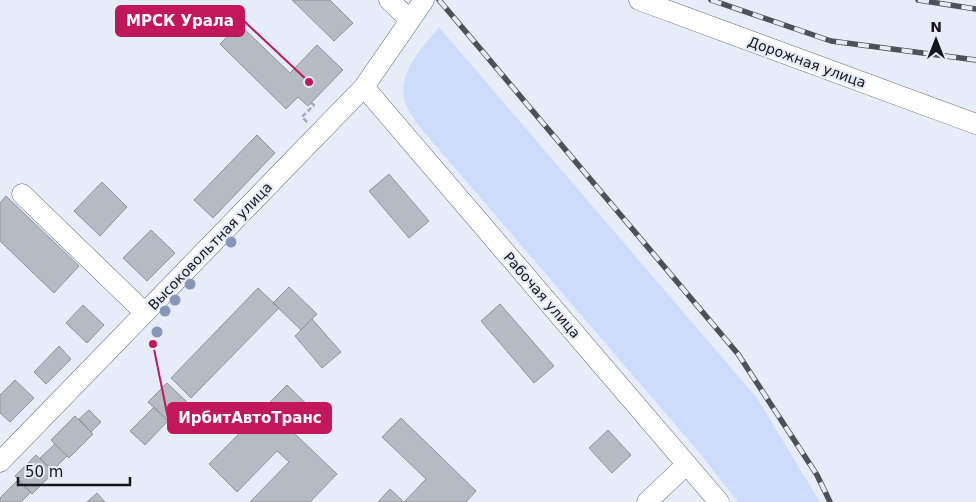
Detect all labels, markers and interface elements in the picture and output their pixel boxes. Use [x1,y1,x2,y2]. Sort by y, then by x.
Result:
callout: МРСК Урала [116,6,244,36]
text: МРСК Урала [126,12,234,30]
north arrow [911,15,961,65]
text: N [930,19,942,35]
street label: Дорожная улица [746,33,868,91]
street label: Высоковольтная улица [145,179,275,313]
street label: Рабочая улица [500,249,584,341]
callout: ИрбитАвтоТранс [168,403,331,433]
text: ИрбитАвтоТранс [178,409,322,427]
scale bar [18,454,130,486]
text: 50 m [25,463,63,481]

